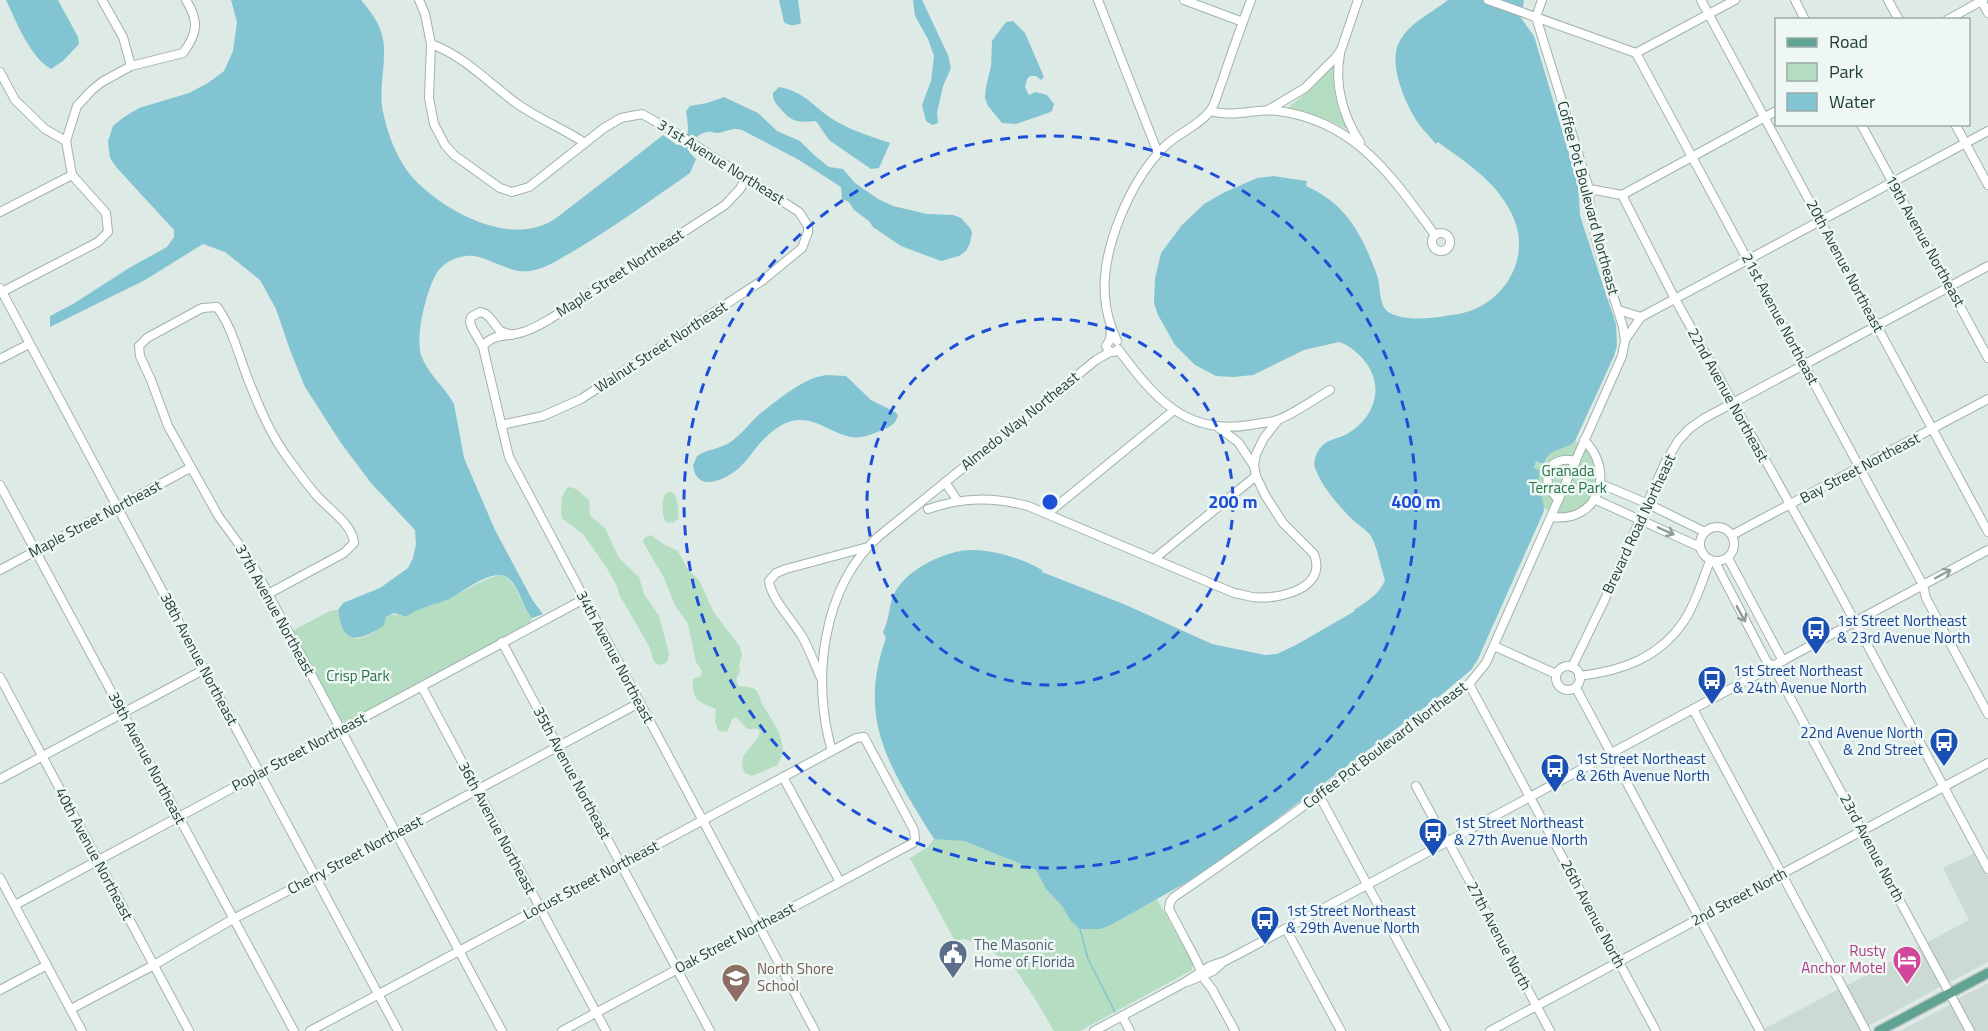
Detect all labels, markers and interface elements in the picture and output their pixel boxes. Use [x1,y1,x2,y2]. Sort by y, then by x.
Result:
legend [1775,18,1970,126]
text: Road [1829,28,1868,55]
text: Park [1829,58,1864,85]
text: Water [1829,88,1875,115]
street label: Coffee Pot Boulevard Northeast [1551,98,1626,298]
street label: 31st Avenue Northeast [653,113,790,211]
street label: 19th Avenue Northeast [1880,171,1972,311]
street label: 20th Avenue Northeast [1801,195,1891,337]
street label: Maple Street Northeast [551,222,689,323]
street label: 21st Avenue Northeast [1736,249,1825,389]
street label: Walnut Street Northeast [590,294,732,398]
street label: 22nd Avenue Northeast [1682,324,1775,467]
street label: Almedo Way Northeast [955,365,1084,476]
street label: Bay Street Northeast [1796,426,1925,509]
street label: Brevard Road Northeast [1596,449,1681,598]
park label: Granada Terrace Park [1529,459,1607,499]
street label: Maple Street Northeast [24,473,166,563]
text: 200 m [1208,488,1258,515]
text: 400 m [1391,488,1441,515]
centre of rings [1040,492,1060,512]
one-way arrow [1657,526,1675,538]
street label: 37th Avenue Northeast [230,540,322,680]
one-way arrow [1934,568,1952,579]
street label: 34th Avenue Northeast [571,586,661,728]
street label: 38th Avenue Northeast [155,588,245,730]
one-way arrow [1735,605,1747,622]
place label: 1st Street Northeast & 23rd Avenue North [1837,609,1970,649]
bus stop icon: 1st Street Northeast & 23rd Avenue North [1800,614,1832,656]
place label: 1st Street Northeast & 24th Avenue North [1733,659,1867,699]
park label: Crisp Park [326,664,390,687]
bus stop icon: 1st Street Northeast & 24th Avenue North [1696,664,1728,706]
street label: Coffee Pot Boulevard Northeast [1298,675,1472,814]
street label: 39th Avenue Northeast [103,687,193,829]
street label: 35th Avenue Northeast [528,702,618,844]
street label: Poplar Street Northeast [227,706,371,797]
place label: 22nd Avenue North & 2nd Street [1800,721,1924,761]
bus stop icon: 22nd Avenue North & 2nd Street [1928,726,1960,768]
place label: 1st Street Northeast & 26th Avenue North [1576,747,1710,787]
bus stop icon: 1st Street Northeast & 26th Avenue North [1539,752,1571,794]
street label: 36th Avenue Northeast [453,757,543,899]
street label: 40th Avenue Northeast [50,783,140,925]
street label: 23rd Avenue North [1834,789,1911,906]
street label: Cherry Street Northeast [283,809,427,900]
place label: 1st Street Northeast & 27th Avenue North [1454,811,1588,851]
bus stop icon: 1st Street Northeast & 27th Avenue North [1417,816,1449,858]
street label: Locust Street Northeast [519,834,663,925]
street label: 26th Avenue North [1555,855,1632,972]
street label: 2nd Street North [1687,861,1791,932]
street label: 27th Avenue North [1461,877,1538,994]
street label: Oak Street Northeast [670,896,800,979]
place label: 1st Street Northeast & 29th Avenue North [1286,899,1420,939]
bus stop icon: 1st Street Northeast & 29th Avenue North [1249,904,1281,946]
place label: The Masonic Home of Florida [974,933,1075,973]
public building icon: The Masonic Home of Florida [937,938,969,980]
place label: Rusty Anchor Motel [1801,939,1886,979]
hotel icon: Rusty Anchor Motel [1891,944,1923,986]
place label: North Shore School [757,957,834,997]
school or university icon: North Shore School [720,962,752,1004]

